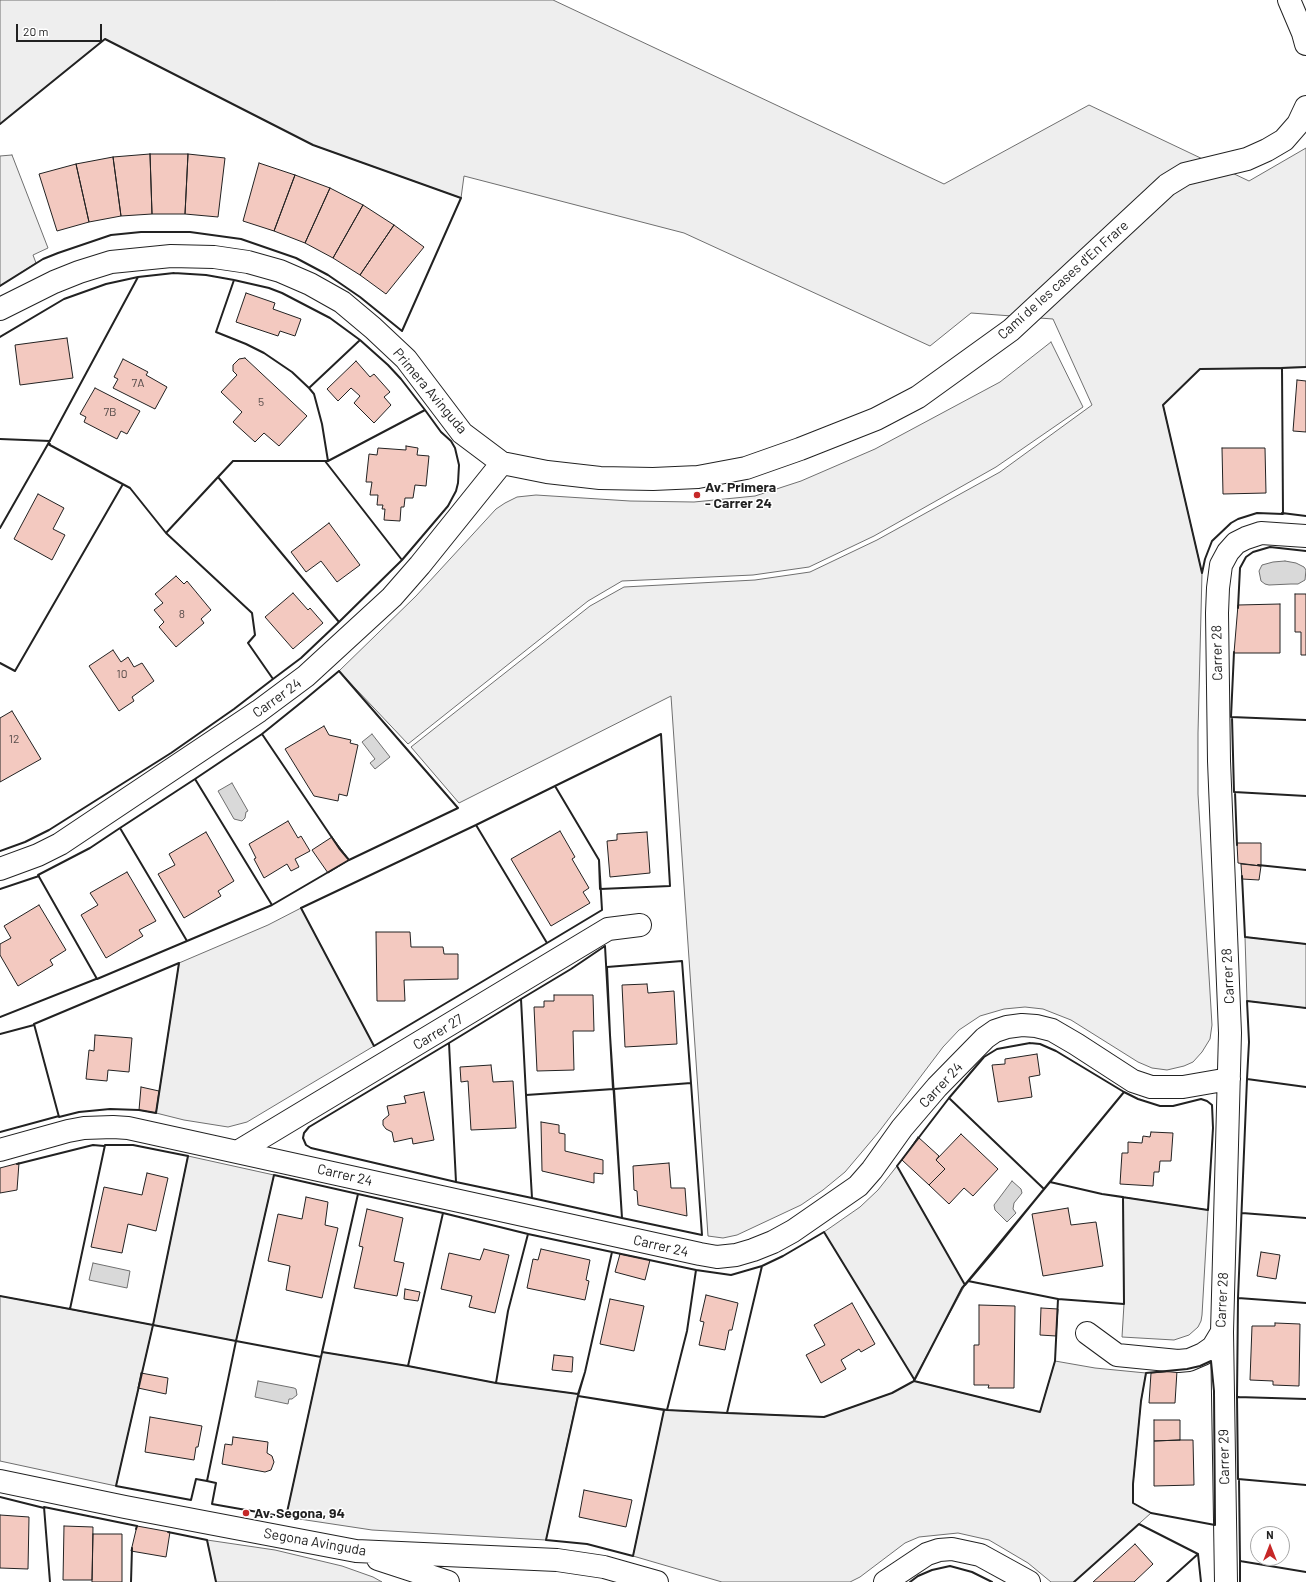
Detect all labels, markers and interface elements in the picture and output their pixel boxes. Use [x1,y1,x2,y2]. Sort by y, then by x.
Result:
scale bar [18,16,104,42]
text: 20 m [23,24,49,38]
street label: Camí de les cases d'En Frare [994,217,1132,343]
street label: Primera Avinguda [389,345,471,437]
house number: 7A [132,376,144,390]
house number: 5 [258,395,264,409]
house number: 7B [103,405,117,419]
place label: Av. Primera - Carrer 24 [705,479,776,512]
marker: Av. Primera - Carrer 24 [692,490,702,500]
house number: 8 [179,607,185,621]
street label: Carrer 28 [1208,625,1226,681]
house number: 10 [117,667,127,681]
street label: Carrer 24 [249,675,305,721]
house number: 12 [9,732,19,746]
street label: Carrer 28 [1218,948,1238,1004]
street label: Carrer 27 [410,1011,466,1053]
street label: Carrer 24 [916,1059,966,1111]
street label: Carrer 24 [316,1160,374,1190]
street label: Carrer 24 [632,1231,690,1261]
street label: Carrer 28 [1212,1272,1232,1328]
street label: Carrer 29 [1215,1429,1233,1485]
place label: Av. Segona, 94 [254,1505,345,1521]
marker: Av. Segona, 94 [241,1508,251,1518]
street label: Segona Avinguda [262,1525,368,1559]
north arrow [1250,1526,1290,1566]
text: N [1266,1528,1274,1541]

